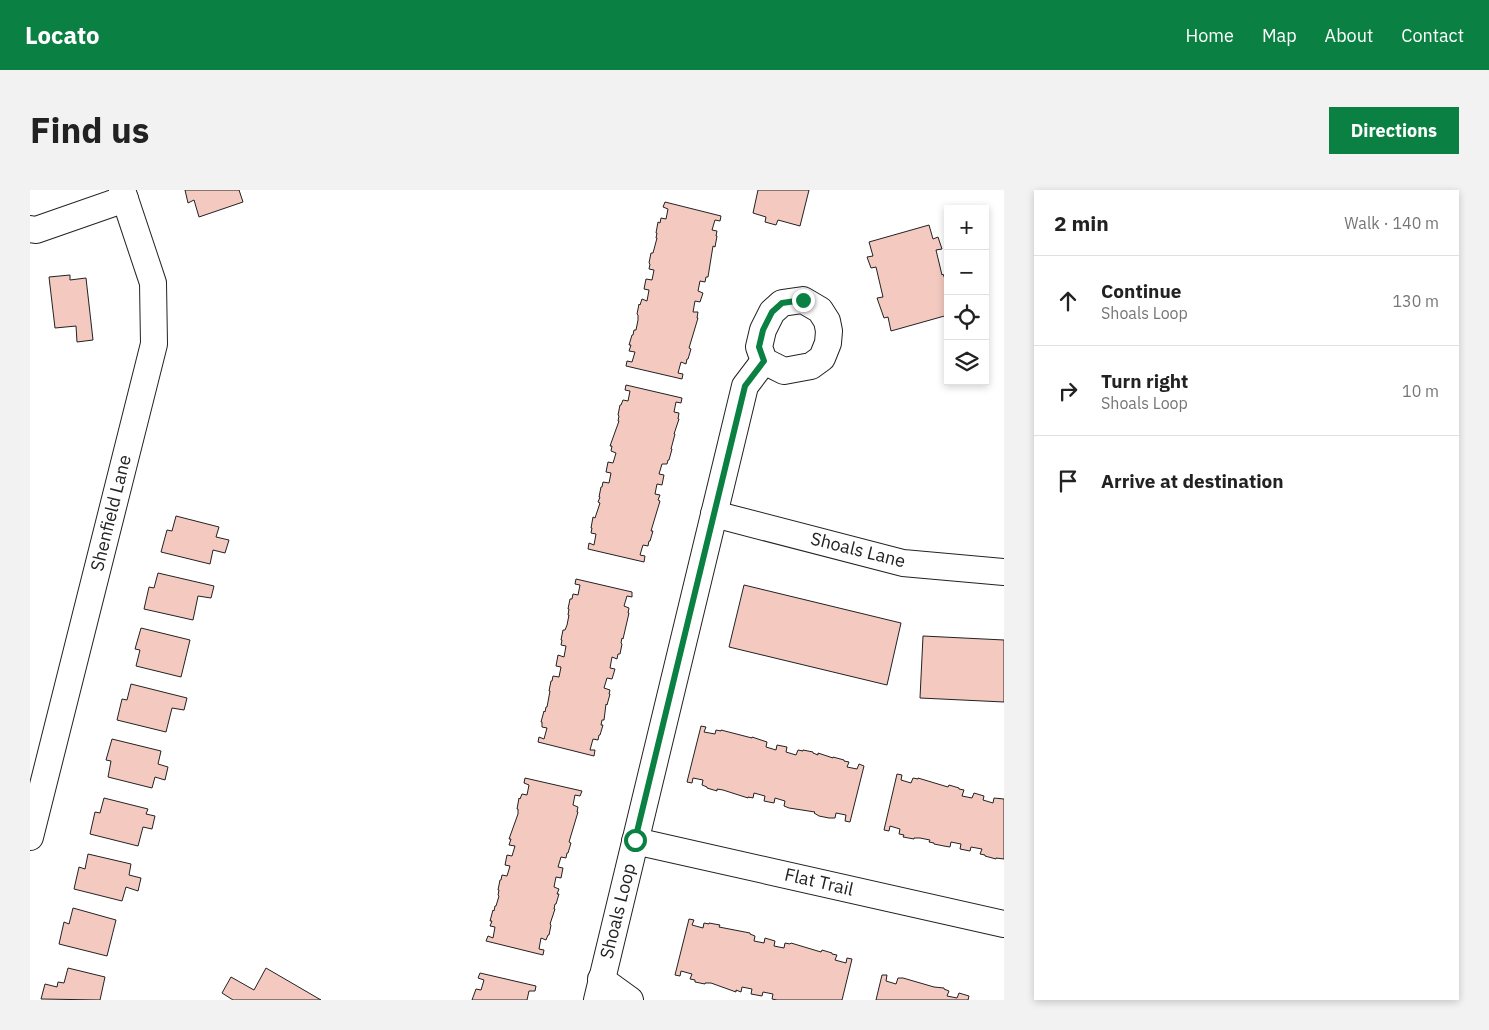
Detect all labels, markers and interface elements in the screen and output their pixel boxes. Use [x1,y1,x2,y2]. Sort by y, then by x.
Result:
text: Locato [25,19,100,51]
text: Home [1186,24,1234,47]
text: Map [1262,24,1297,47]
text: About [1325,24,1373,47]
text: Contact [1401,24,1464,47]
text: Find us [30,107,149,153]
button: Directions [1329,107,1459,154]
map controls [944,205,989,385]
button: + [944,205,989,250]
text: 2 min [1054,209,1109,237]
text: Walk · 140 m [1344,213,1439,233]
button: − [944,250,989,295]
text: Continue [1101,279,1181,303]
icon: ahead [1054,287,1082,315]
route end [792,289,815,312]
text: 130 m [1392,291,1439,311]
button: locate [944,295,989,340]
text: Shoals Loop [1101,303,1188,323]
button: layers [944,340,989,385]
text: Turn right [1101,369,1188,393]
icon: right [1054,377,1082,405]
text: 10 m [1402,381,1439,401]
text: Shoals Loop [1101,393,1188,413]
street label: Shenfield Lane [85,452,136,573]
icon: arrive [1054,467,1082,495]
text: Arrive at destination [1101,469,1284,493]
street label: Shoals Lane [808,527,908,572]
route start [624,829,647,852]
street label: Shoals Loop [595,861,640,961]
street label: Flat Trail [782,862,856,901]

